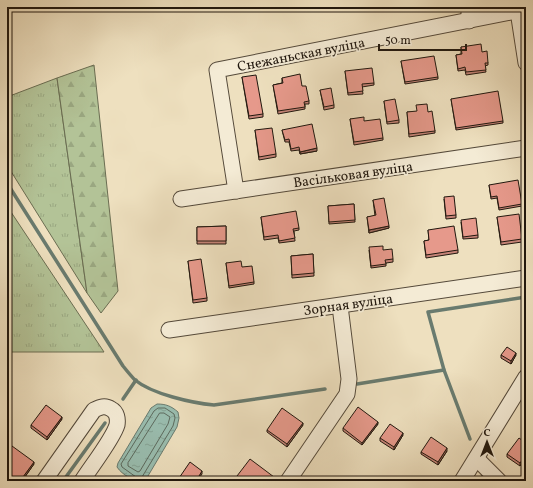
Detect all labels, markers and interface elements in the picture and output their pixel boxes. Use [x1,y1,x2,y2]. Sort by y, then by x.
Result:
scale bar [379,26,466,52]
text: 50 m [385,33,411,49]
street label: Снежаньская вуліца [236,34,367,77]
street label: Васільковая вуліца [292,158,414,193]
street label: Зорная вуліца [302,290,394,321]
north arrow [467,422,507,462]
text: С [483,426,491,441]

